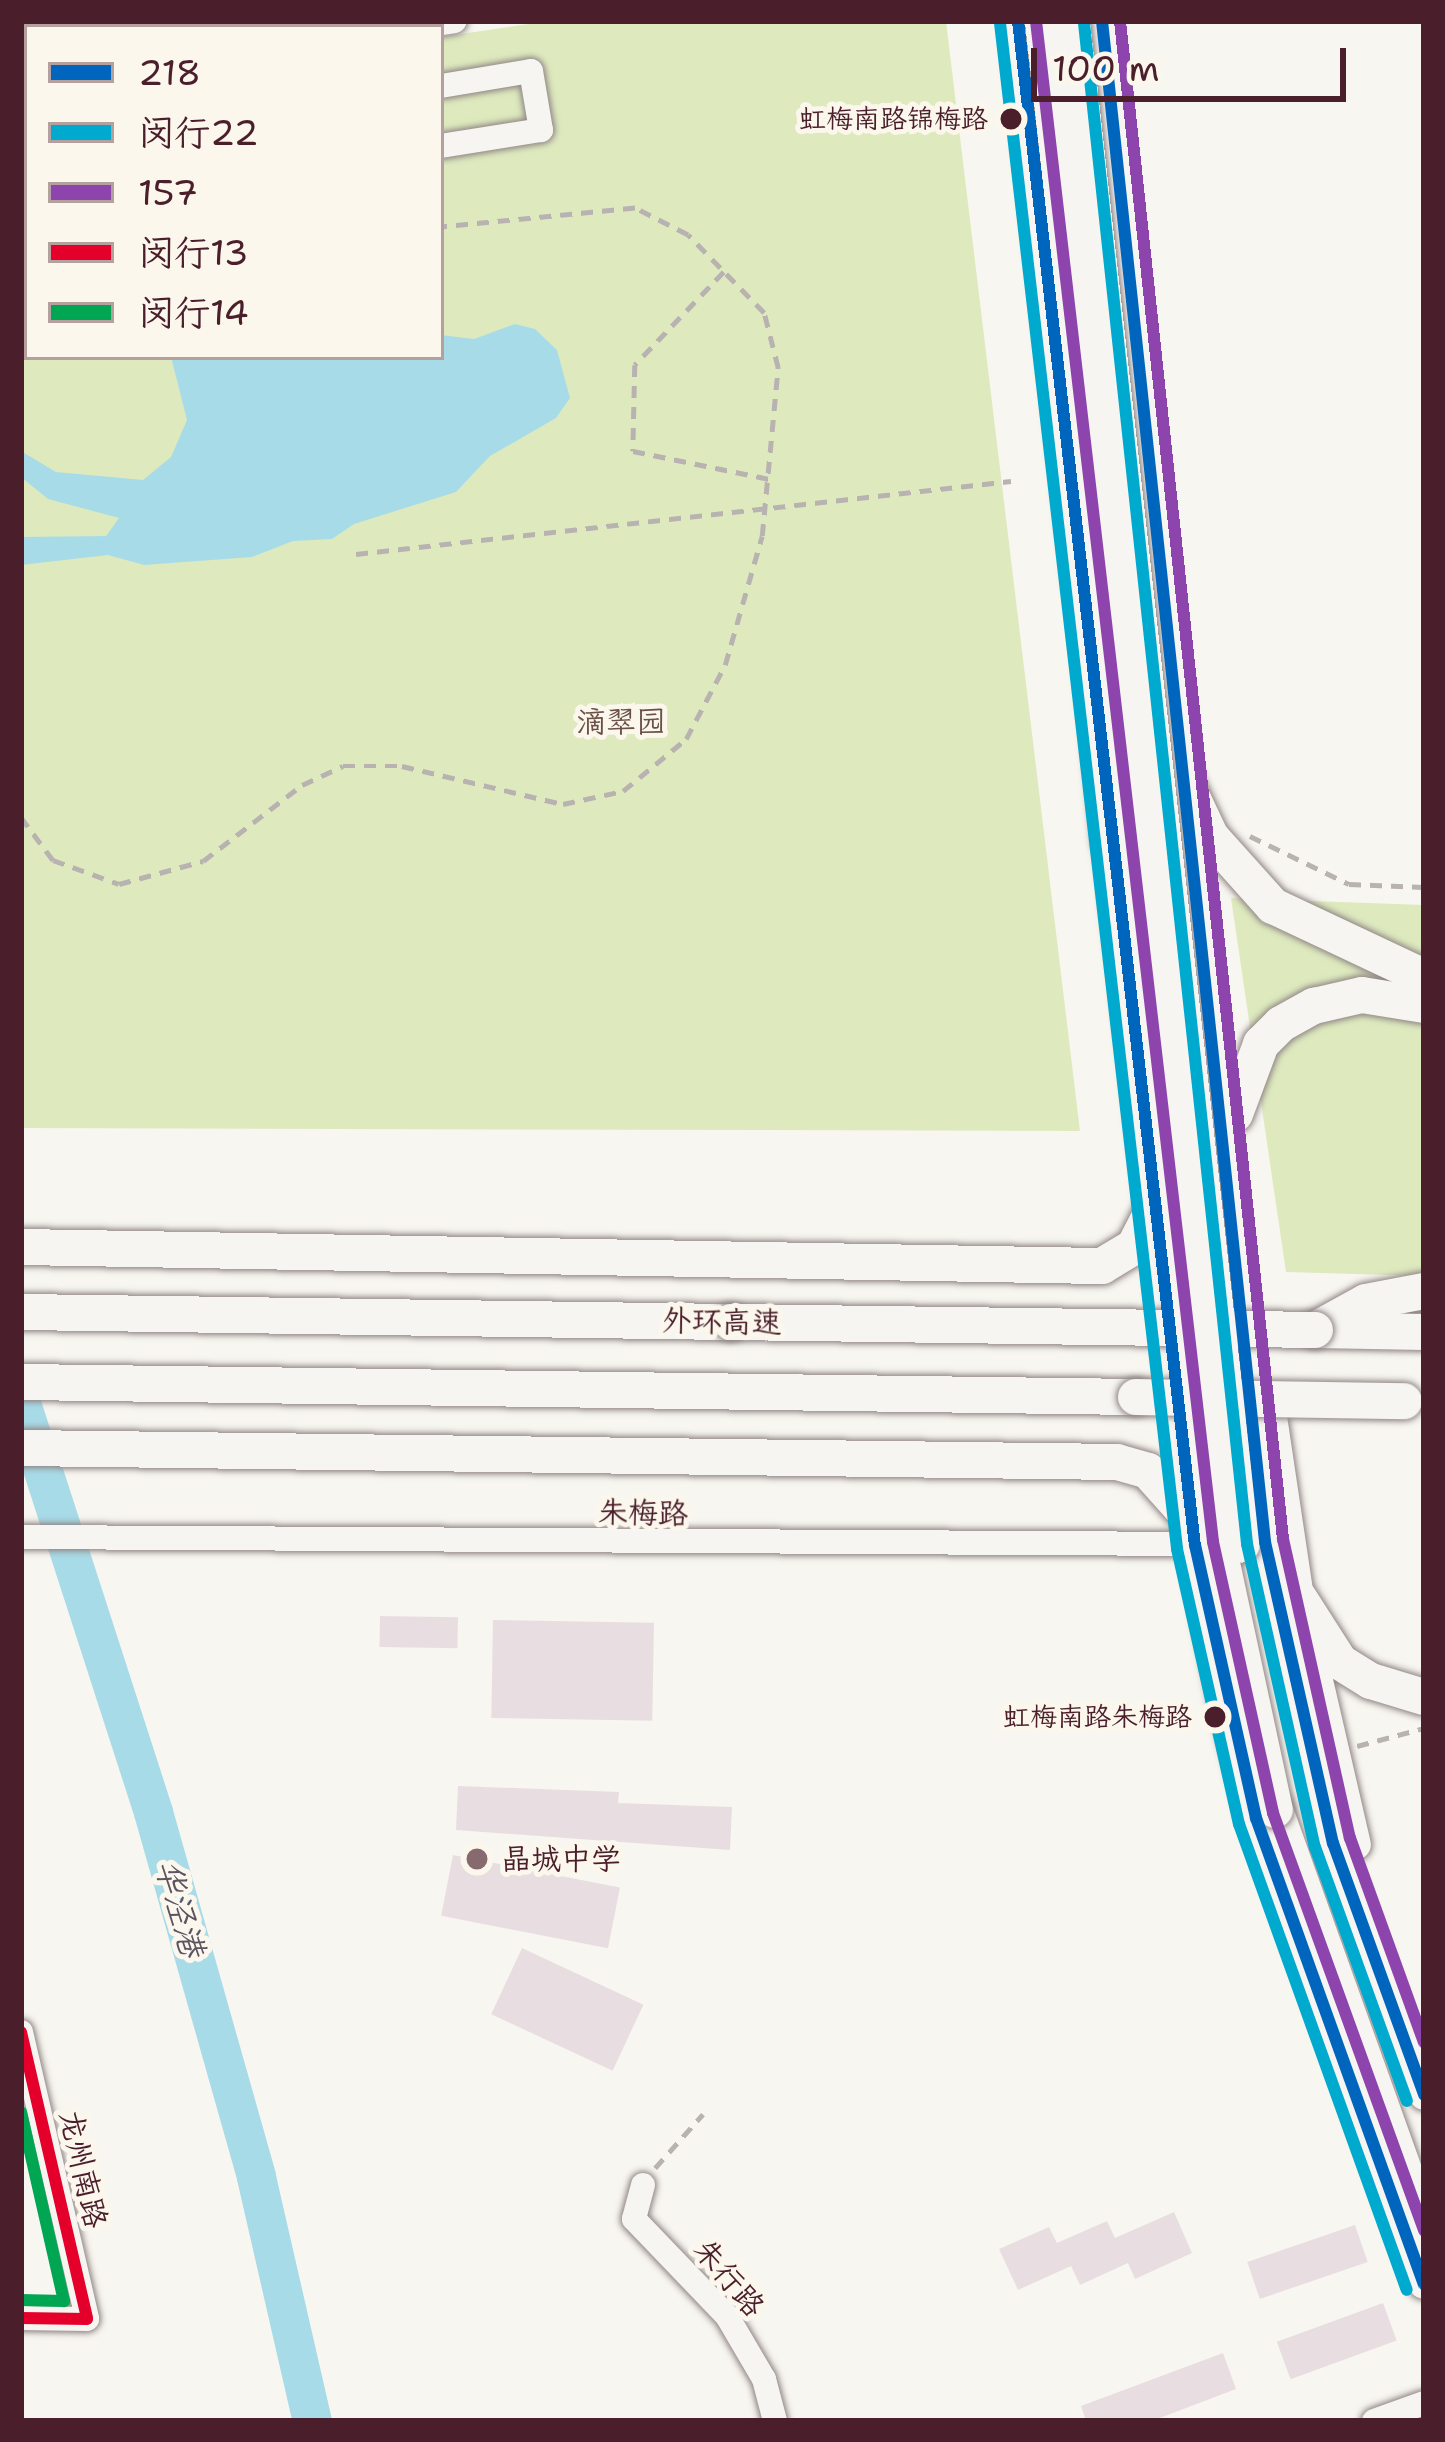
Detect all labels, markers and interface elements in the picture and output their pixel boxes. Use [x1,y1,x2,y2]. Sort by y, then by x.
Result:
legend [24,24,444,360]
scale bar [1037,24,1352,98]
text: 100 m [1052,44,1160,93]
text: 218 [138,48,201,97]
place label: 虹梅南路锦梅路 [799,103,988,135]
text: 闵行22 [138,108,259,157]
marker: 虹梅南路锦梅路 [1000,108,1022,130]
text: 157 [138,168,198,217]
text: 闵行13 [138,228,249,277]
text: 闵行14 [138,288,249,337]
park label: 滴翠园 [576,704,666,740]
street label: 外环高速 [662,1303,782,1341]
street label: 朱梅路 [598,1494,688,1532]
place label: 虹梅南路朱梅路 [1003,1701,1192,1733]
marker: 虹梅南路朱梅路 [1204,1706,1226,1728]
place label: 晶城中学 [501,1841,621,1877]
marker: 晶城中学 [464,1846,490,1872]
water label: 华泾港 [147,1855,213,1961]
street label: 龙州南路 [52,2106,114,2232]
street label: 朱行路 [686,2232,772,2324]

